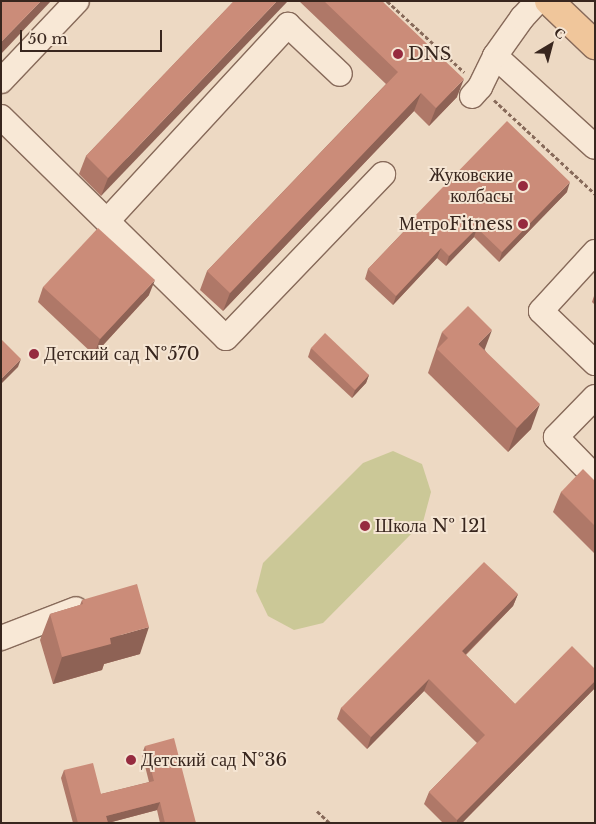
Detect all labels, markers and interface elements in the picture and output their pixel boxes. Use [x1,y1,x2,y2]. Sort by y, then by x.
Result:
scale bar [22,20,165,52]
north arrow [526,20,576,70]
text: С [551,23,569,43]
text: 50 m [28,29,68,48]
place label: DNS [408,43,451,65]
marker: DNS [392,48,404,60]
place label: Жуковские колбасы [429,165,513,208]
marker: Жуковские колбасы [517,180,529,192]
place label: МетроFitness [399,213,513,235]
marker: МетроFitness [517,218,529,230]
place label: Детский сад №570 [44,343,200,365]
marker: Детский сад №570 [28,348,40,360]
place label: Школа № 121 [375,515,487,537]
marker: Школа № 121 [359,520,371,532]
place label: Детский сад №36 [141,749,287,771]
marker: Детский сад №36 [125,754,137,766]

